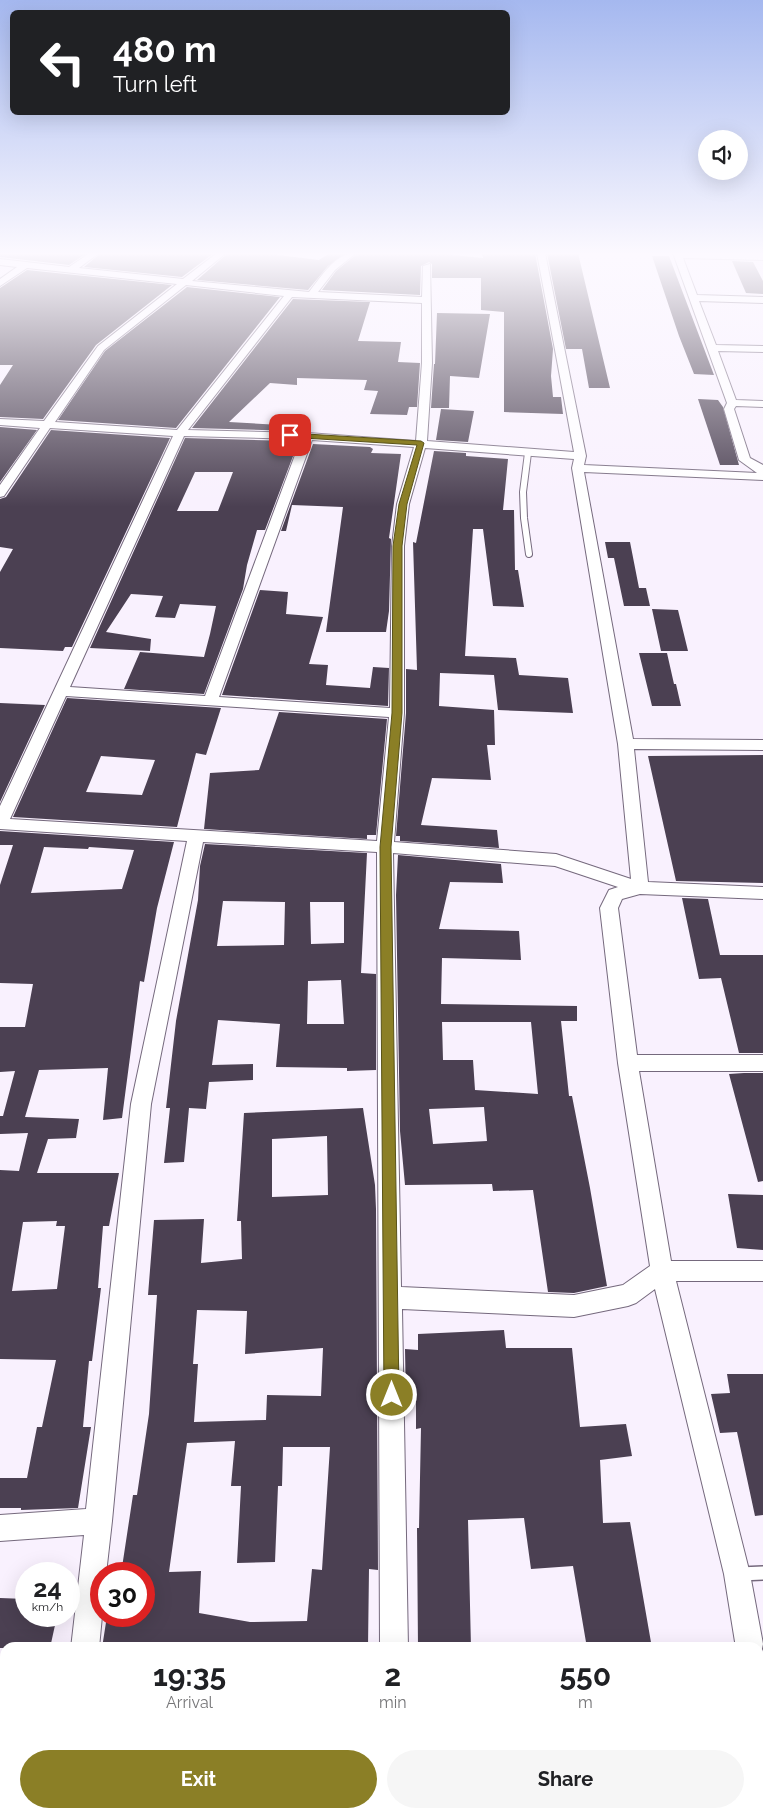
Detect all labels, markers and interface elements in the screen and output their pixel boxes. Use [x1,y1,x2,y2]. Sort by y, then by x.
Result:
text: 480 m [113,29,217,70]
icon: left [30,30,95,95]
text: Turn left [113,71,197,97]
map controls [698,130,748,180]
button: sound [698,130,748,180]
pin [269,414,311,456]
icon: arrive [276,421,304,449]
position arrow [365,1368,417,1420]
speed limit sign: 30 [90,1562,155,1627]
text: 24 [33,1573,62,1603]
text: km/h [32,1600,63,1614]
text: 19:35 [153,1658,226,1693]
text: 2 [384,1658,401,1693]
text: 550 [559,1658,611,1693]
text: Arrival [166,1693,213,1712]
text: min [379,1693,407,1712]
text: m [578,1693,593,1712]
button: Exit [20,1750,377,1808]
button: Share [387,1750,744,1808]

